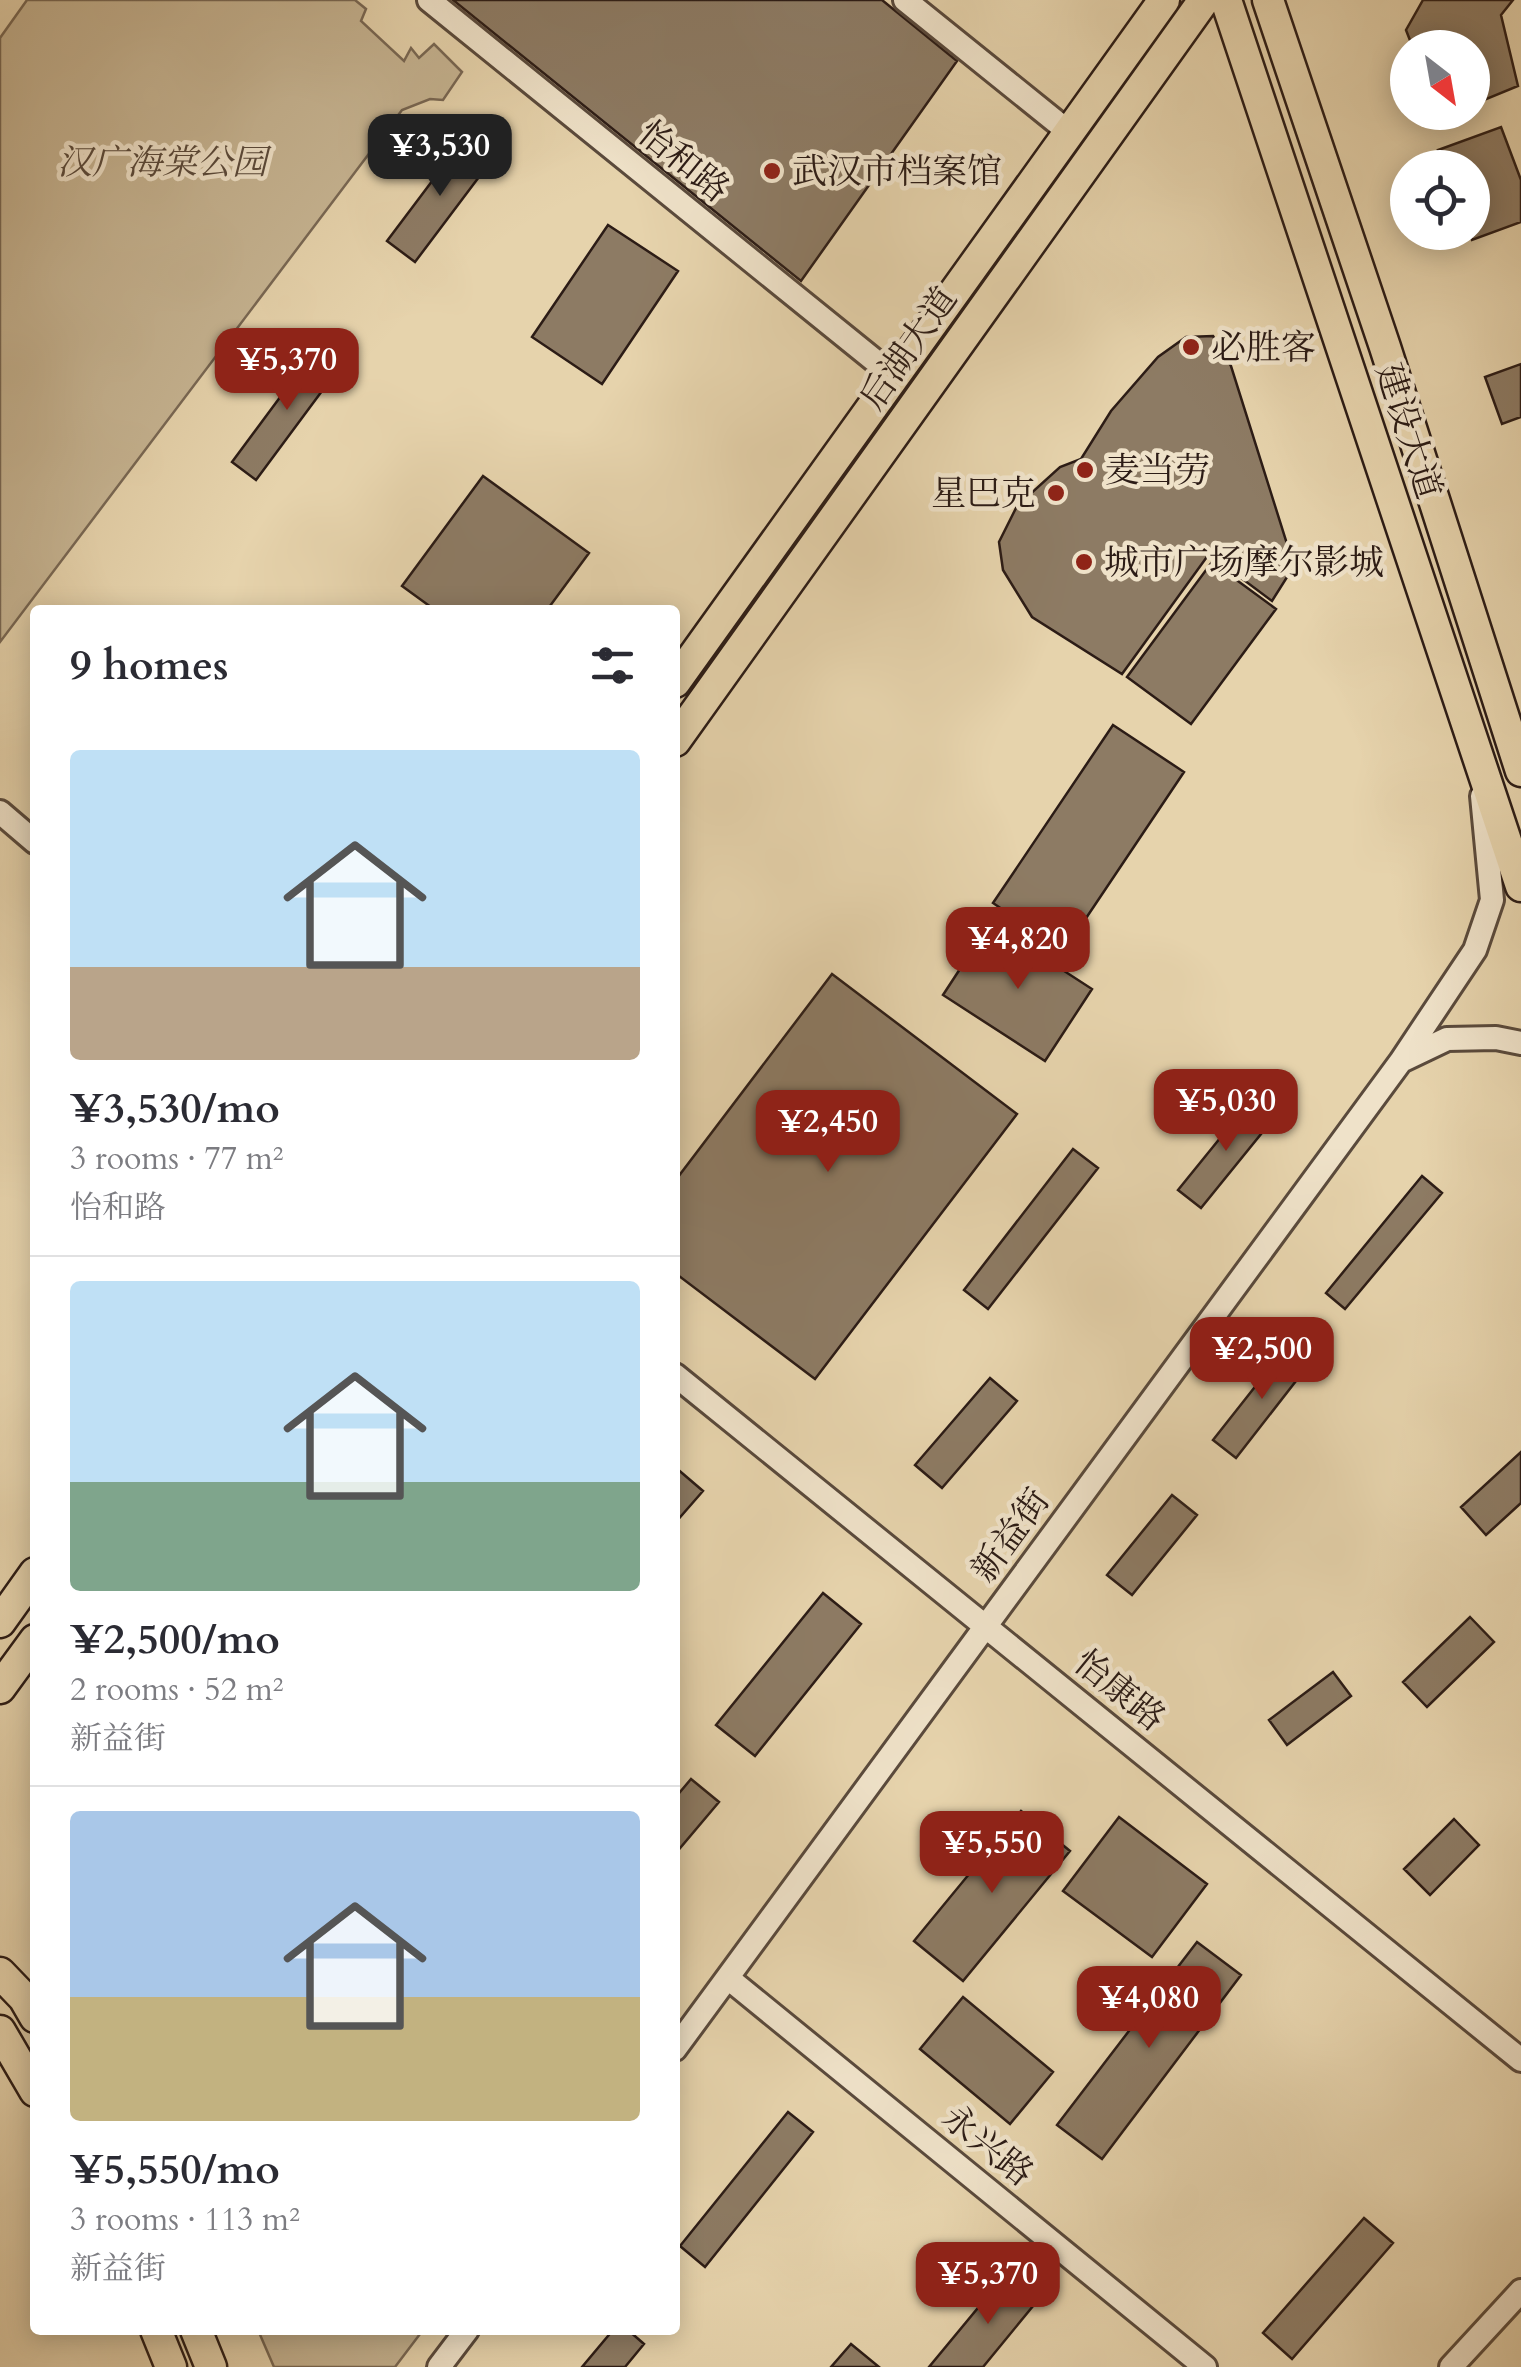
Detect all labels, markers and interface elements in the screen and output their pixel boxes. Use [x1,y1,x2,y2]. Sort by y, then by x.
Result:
north arrow [1390,30,1490,130]
map controls [1390,30,1490,250]
street label: 怡和路 [627,110,739,213]
pin: ¥3,530 [359,114,521,199]
text: ¥3,530 [390,124,490,168]
park label: 汉广海棠公园 [57,139,272,187]
place label: 武汉市档案馆 [792,148,1002,196]
button: locate [1390,150,1490,250]
marker: 武汉市档案馆 [761,160,783,182]
street label: 后湖大道 [849,277,969,420]
place label: 必胜客 [1211,324,1316,372]
pin: ¥5,370 [206,328,368,413]
marker: 必胜客 [1180,336,1202,358]
text: ¥5,370 [237,338,337,382]
street label: 建设大道 [1364,357,1453,505]
place label: 麦当劳 [1105,447,1210,495]
marker: 麦当劳 [1074,459,1096,481]
place label: 星巴克 [931,470,1036,518]
marker: 星巴克 [1045,482,1067,504]
place label: 城市广场摩尔影城 [1104,539,1384,587]
marker: 城市广场摩尔影城 [1073,551,1095,573]
text: 9 homes [70,637,228,694]
icon: filters [585,638,640,693]
icon: home [265,815,445,995]
pin: ¥4,820 [937,907,1099,992]
text: ¥4,820 [968,917,1068,961]
pin: ¥5,030 [1145,1069,1307,1154]
text: ¥5,030 [1176,1079,1276,1123]
text: ¥3,530/mo [70,1080,280,1137]
pin: ¥2,450 [747,1090,909,1175]
text: ¥2,450 [778,1100,878,1144]
text: 3 rooms · 77 m² [70,1137,283,1181]
text: 怡和路 [70,1186,166,1230]
pin: ¥2,500 [1181,1317,1343,1402]
text: ¥2,500 [1212,1327,1312,1371]
icon: home [265,1346,445,1526]
street label: 新益街 [961,1479,1061,1592]
text: ¥2,500/mo [70,1611,280,1668]
street label: 怡康路 [1063,1639,1175,1742]
text: 2 rooms · 52 m² [70,1668,283,1712]
text: 新益街 [70,1717,166,1761]
pin: ¥5,550 [911,1811,1073,1896]
text: ¥5,550 [942,1821,1042,1865]
icon: home [265,1876,445,2056]
pin: ¥4,080 [1068,1966,1230,2051]
text: ¥4,080 [1099,1976,1199,2020]
street label: 永兴路 [931,2094,1043,2197]
text: ¥5,550/mo [70,2141,280,2198]
text: 3 rooms · 113 m² [70,2198,300,2242]
pin: ¥5,370 [907,2242,1069,2327]
text: 新益街 [70,2247,166,2291]
text: ¥5,370 [938,2252,1038,2296]

